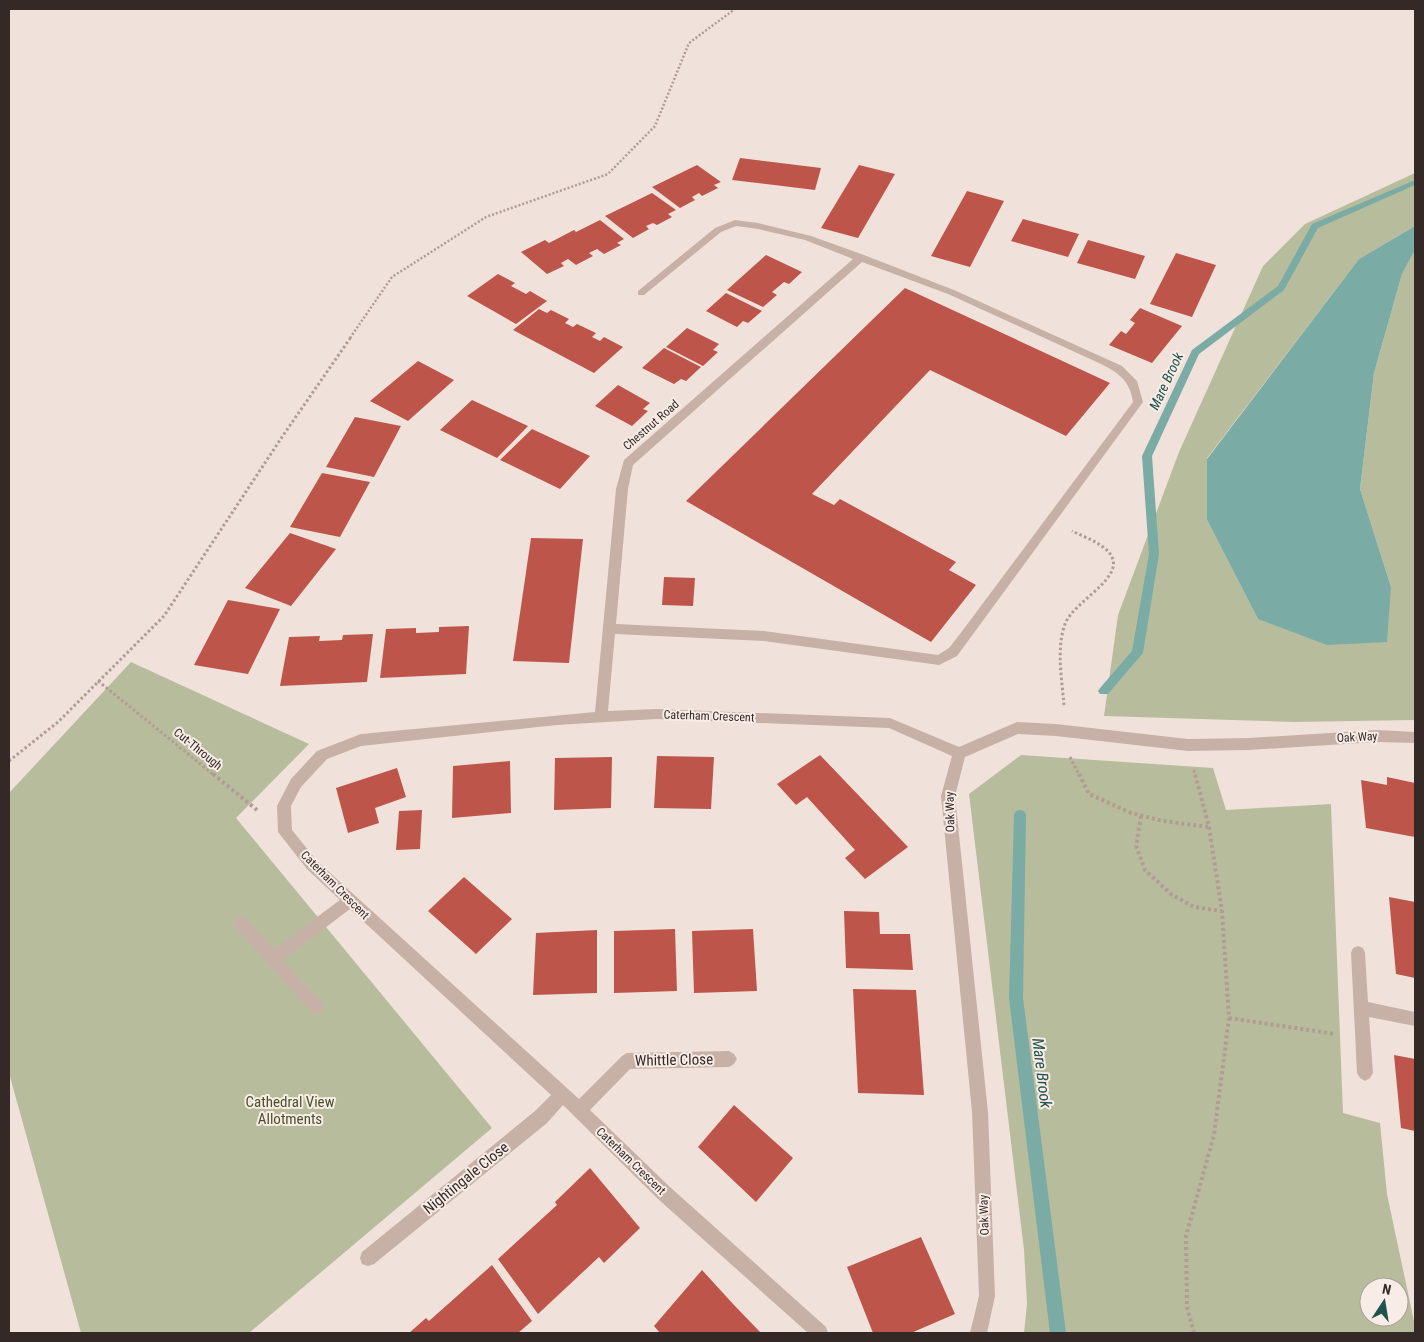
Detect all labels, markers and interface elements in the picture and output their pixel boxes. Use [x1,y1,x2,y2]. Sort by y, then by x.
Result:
water label: Mare Brook [1146,349,1187,412]
street label: Chestnut Road [620,397,682,453]
street label: Caterham Crescent [663,707,755,725]
street label: Cut-Through [171,725,225,773]
street label: Oak Way [1336,729,1378,745]
street label: Oak Way [943,792,957,832]
street label: Caterham Crescent [298,848,372,922]
water label: Mare Brook [1028,1037,1056,1110]
street label: Whittle Close [635,1050,713,1070]
park label: Cathedral View Allotments [246,1093,335,1128]
street label: Caterham Crescent [594,1124,669,1198]
street label: Nightingale Close [420,1138,512,1218]
street label: Oak Way [976,1194,992,1236]
north arrow [1359,1277,1409,1327]
text: N [1381,1281,1393,1298]

